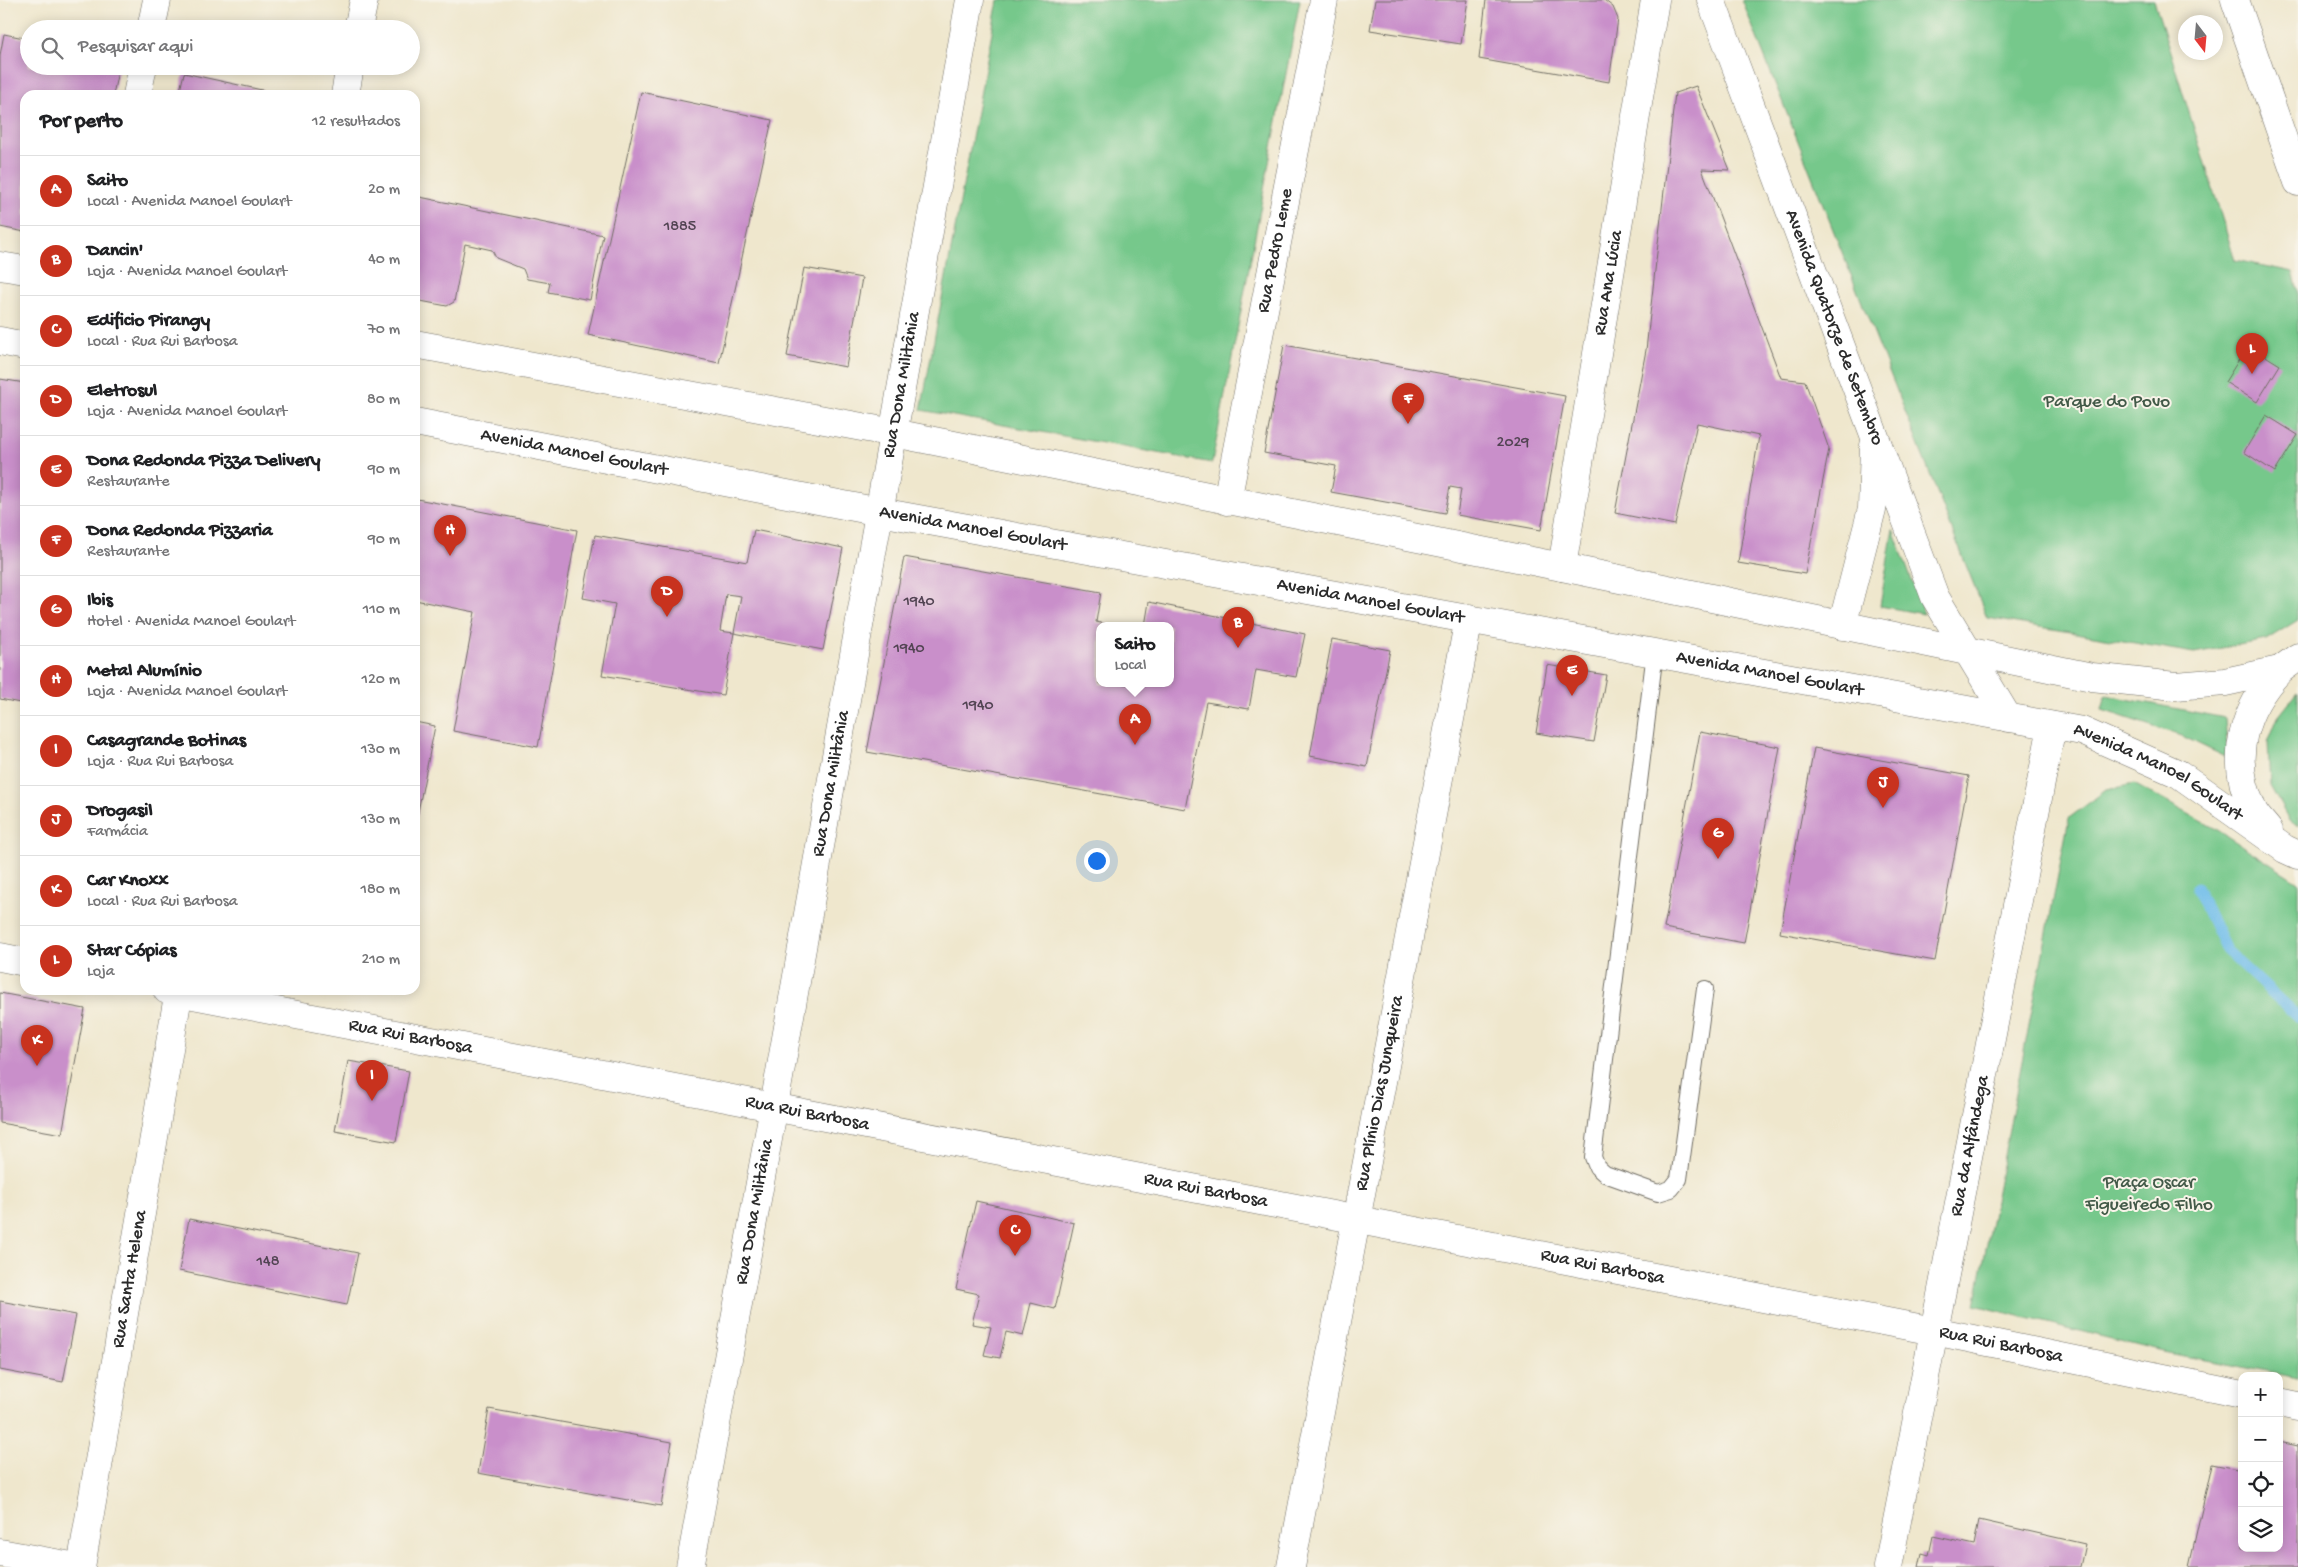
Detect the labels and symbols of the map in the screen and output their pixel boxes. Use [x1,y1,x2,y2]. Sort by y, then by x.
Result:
north arrow [2178,15,2223,60]
street label: Rua Pedro Leme [1252,186,1299,315]
street label: Avenida Quatorze de Setembro [1779,207,1889,449]
house number: 1885 [663,218,696,237]
street label: Rua Ana Lúcia [1589,227,1629,337]
street label: Rua Dona Militânia [878,309,926,460]
pin: L [2236,333,2268,374]
pin: F [1392,383,1424,424]
park label: Parque do Povo [2043,391,2170,414]
street label: Avenida Manoel Goulart [479,423,672,483]
house number: 2029 [1497,434,1529,453]
street label: Avenida Manoel Goulart [877,501,1071,558]
pin: H [434,515,466,556]
street label: Avenida Manoel Goulart [1275,573,1468,630]
pin: D [651,576,683,617]
house number: 1940 [902,593,935,612]
pin: B [1222,607,1254,648]
house number: 1940 [892,640,925,659]
street label: Avenida Manoel Goulart [1674,646,1867,703]
pin: E [1556,655,1588,696]
house number: 1940 [961,697,994,716]
pin: A [1119,704,1151,745]
street label: Rua Dona Militânia [807,707,856,858]
street label: Avenida Manoel Goulart [2072,718,2249,828]
pin: J [1867,767,1899,808]
pin: G [1702,818,1734,859]
your location [1084,848,1110,874]
street label: Rua Plínio Dias Junqueira [1350,992,1410,1193]
street label: Rua Rui Barbosa [346,1014,476,1060]
pin: K [21,1025,53,1066]
pin: I [356,1060,388,1101]
street label: Rua da Alfândega [1945,1072,1995,1218]
street label: Rua Rui Barbosa [743,1090,873,1137]
street label: Rua Dona Militânia [730,1136,780,1287]
street label: Rua Rui Barbosa [1142,1167,1271,1214]
park label: Praça Oscar Figueiredo Filho [2084,1172,2213,1217]
street label: Rua Santa Helena [107,1207,153,1350]
pin: C [999,1215,1031,1256]
street label: Rua Rui Barbosa [1538,1244,1668,1291]
house number: 148 [256,1253,280,1272]
street label: Rua Rui Barbosa [1937,1321,2066,1369]

